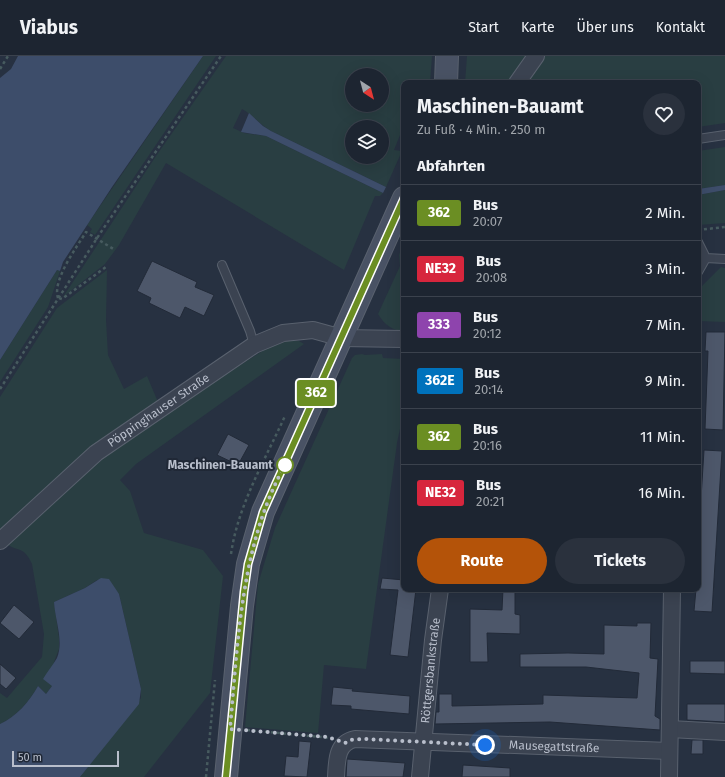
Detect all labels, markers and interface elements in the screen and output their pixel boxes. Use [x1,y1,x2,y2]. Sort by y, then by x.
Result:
text: Viabus [20,16,78,39]
text: Start [468,19,499,36]
text: Karte [521,19,555,36]
text: Über uns [577,19,634,36]
text: Kontakt [656,19,705,36]
north arrow [345,68,389,112]
map controls [345,68,389,164]
button: heart [643,93,685,135]
text: Maschinen-Bauamt [417,95,584,118]
button: layers [345,120,389,164]
text: Zu Fuß · 4 Min. · 250 m [417,122,545,137]
text: Abfahrten [417,157,485,175]
text: Bus [473,196,498,214]
text: 362 [428,204,450,221]
text: 2 Min. [645,204,685,222]
text: 20:07 [473,214,503,229]
text: Bus [476,252,501,270]
text: NE32 [425,260,456,277]
text: 3 Min. [645,260,685,278]
text: 20:08 [476,270,507,285]
text: Bus [473,308,498,326]
text: 333 [428,316,450,333]
text: 7 Min. [646,316,685,334]
text: 20:12 [473,326,501,341]
text: Bus [475,364,500,382]
street label: Pöppinghauser Straße [105,370,212,450]
text: 362E [425,372,455,389]
text: 9 Min. [645,372,685,390]
line badge: 362 [293,380,339,406]
text: 20:14 [475,382,503,397]
text: 362 [305,384,327,401]
text: Bus [473,420,498,438]
text: 362 [428,428,450,445]
text: 11 Min. [640,428,685,446]
text: 20:16 [473,438,502,453]
marker: Maschinen-Bauamt [276,456,294,474]
place label: Maschinen-Bauamt [168,458,273,472]
text: Bus [476,476,501,494]
text: NE32 [425,484,456,501]
text: 16 Min. [638,484,685,502]
text: 20:21 [476,494,505,509]
button: Route [417,538,547,584]
button: Tickets [555,538,685,584]
street label: Röttgersbankstraße [418,617,443,724]
your location [475,735,495,755]
street label: Mausegattstraße [509,738,600,755]
scale bar [12,749,119,768]
text: 50 m [18,751,42,764]

